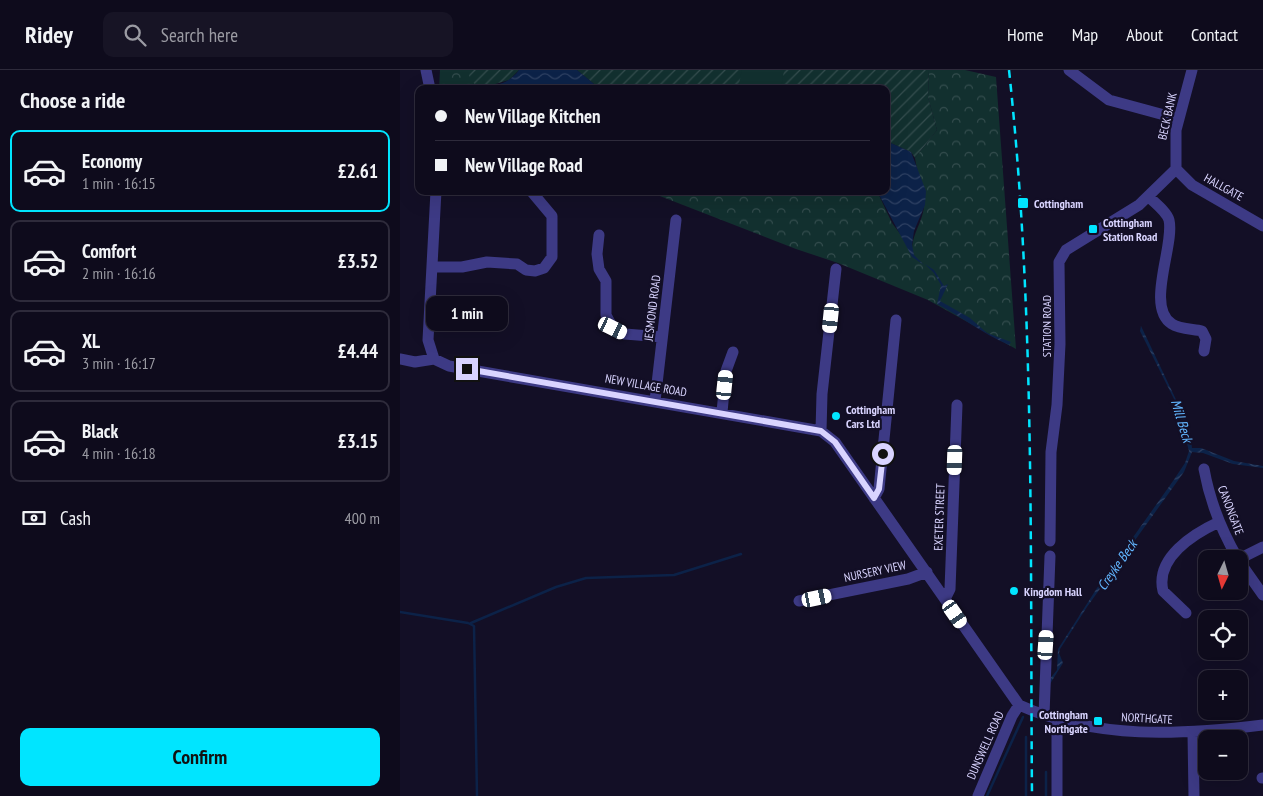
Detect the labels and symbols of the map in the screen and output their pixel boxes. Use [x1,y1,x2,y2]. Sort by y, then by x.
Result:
street label: BECK BANK [1154,91,1180,141]
street label: HALLGATE [1202,170,1246,204]
marker: Cottingham [1016,196,1030,210]
place label: Cottingham [1034,196,1083,211]
place label: Cottingham Station Road [1103,215,1157,244]
marker: Cottingham Station Road [1087,223,1099,235]
street label: JESMOND ROAD [640,274,663,343]
street label: STATION ROAD [1039,295,1054,357]
callout: 1 min [426,296,508,332]
car [821,302,840,334]
car [596,315,629,341]
route end [456,358,478,380]
car [715,369,734,401]
street label: NEW VILLAGE ROAD [604,370,688,400]
water label: Mill Beck [1167,397,1198,446]
place label: Cottingham Cars Ltd [846,402,895,431]
marker: Cottingham Cars Ltd [830,410,842,422]
route start [872,443,894,465]
car [946,445,963,475]
street label: EXETER STREET [930,483,948,551]
street label: CANONGATE [1215,483,1247,537]
water label: Creyke Beck [1093,535,1142,594]
north arrow [1198,550,1248,600]
street label: NURSERY VIEW [843,557,907,585]
place label: Kingdom Hall [1024,584,1082,599]
marker: Kingdom Hall [1008,585,1020,597]
car [800,588,833,608]
car [940,597,969,631]
car [1037,630,1054,660]
place label: Cottingham Northgate [1039,707,1088,736]
street label: DUNSWELL ROAD [963,709,1007,781]
street label: NORTHGATE [1121,709,1173,727]
marker: Cottingham Northgate [1092,715,1104,727]

